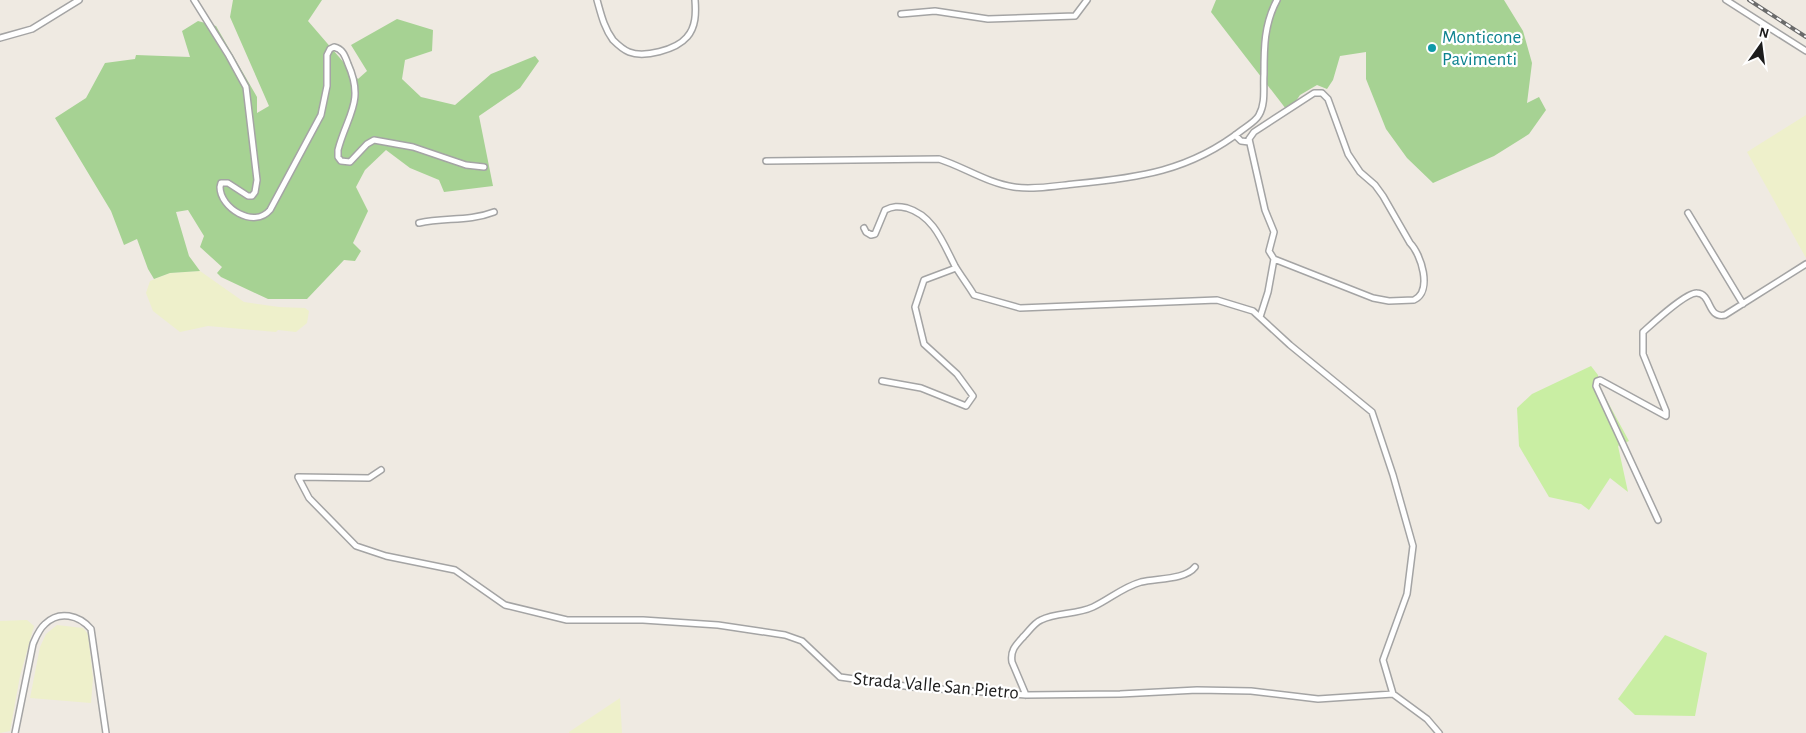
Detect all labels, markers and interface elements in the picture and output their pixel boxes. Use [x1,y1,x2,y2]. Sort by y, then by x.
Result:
north arrow [1736,20,1786,70]
text: N [1757,25,1770,41]
place label: Monticone Pavimenti [1442,28,1521,69]
marker: Monticone Pavimenti [1426,42,1438,54]
street label: Strada Valle San Pietro [852,669,1020,703]

